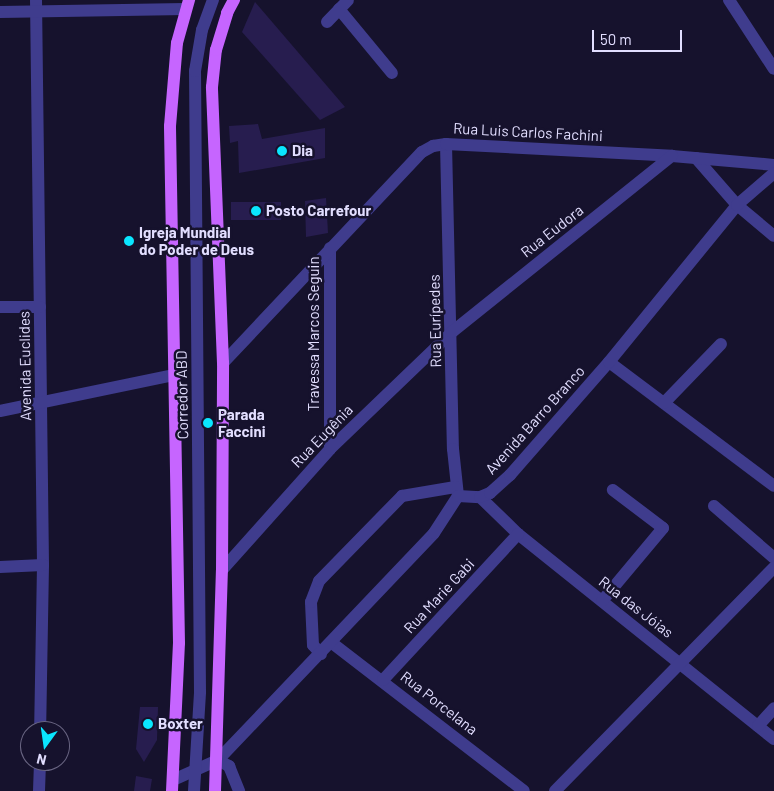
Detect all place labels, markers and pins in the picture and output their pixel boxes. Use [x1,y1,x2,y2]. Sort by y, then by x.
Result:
place label: Dia [292,142,313,160]
marker: Dia [276,145,288,157]
place label: Posto Carrefour [266,202,371,220]
marker: Posto Carrefour [250,205,262,217]
place label: Igreja Mundial do Poder de Deus [139,223,254,258]
marker: Igreja Mundial do Poder de Deus [123,235,135,247]
place label: Parada Faccini [218,405,265,440]
marker: Parada Faccini [202,417,214,429]
place label: Boxter [158,715,203,733]
marker: Boxter [142,718,154,730]

